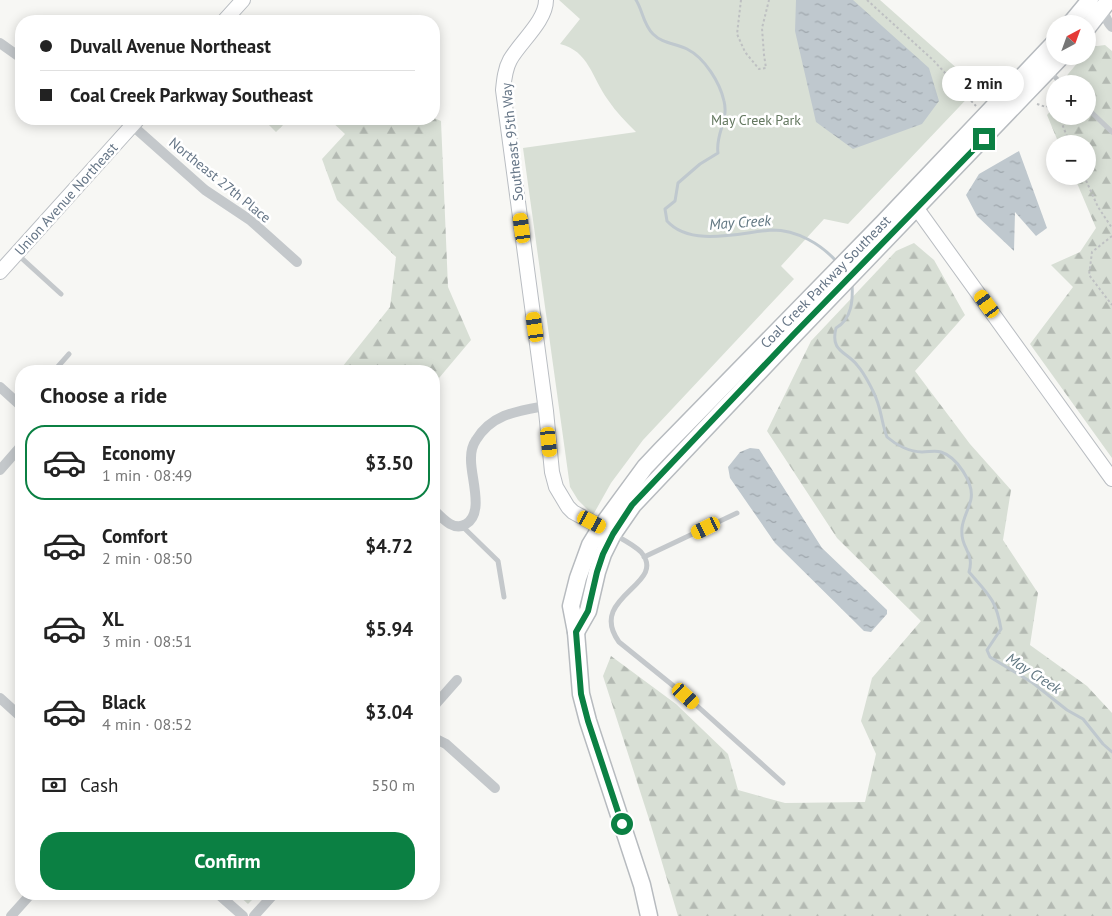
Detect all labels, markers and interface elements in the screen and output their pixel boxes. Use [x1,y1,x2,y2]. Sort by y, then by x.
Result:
north arrow [1046,15,1096,65]
map controls [1046,15,1096,185]
text: Duvall Avenue Northeast [70,34,271,58]
callout: 2 min [943,66,1025,102]
text: 2 min [963,73,1003,93]
button: + [1046,75,1096,125]
street label: Southeast 95th Way [497,81,527,202]
text: Coal Creek Parkway Southeast [70,83,313,107]
park label: May Creek Park [711,111,801,129]
route end [973,128,995,150]
street label: Northeast 27th Place [165,133,275,227]
button: − [1046,135,1096,185]
street label: Union Avenue Northeast [11,139,122,259]
water label: May Creek [708,210,773,234]
street label: Coal Creek Parkway Southeast [756,211,895,352]
car [512,212,531,244]
car [972,287,1001,321]
car [525,311,544,343]
text: Choose a ride [40,381,167,409]
car [539,426,558,458]
icon: car [42,440,87,485]
text: Economy [102,441,175,465]
text: $3.50 [365,451,413,475]
text: 1 min · 08:49 [102,465,192,485]
car [575,508,608,536]
car [689,515,722,541]
icon: car [42,523,87,568]
text: Comfort [102,524,168,548]
text: $4.72 [365,534,413,558]
text: 2 min · 08:50 [102,548,192,568]
icon: car [42,606,87,651]
text: XL [102,607,124,631]
text: $5.94 [365,617,413,641]
text: 3 min · 08:51 [102,631,192,651]
water label: May Creek [1003,648,1066,699]
car [669,680,702,712]
icon: car [42,689,87,734]
text: Black [102,690,146,714]
text: $3.04 [365,700,413,724]
text: 4 min · 08:52 [102,714,192,734]
icon: cash [40,771,68,799]
text: Cash [80,773,118,797]
text: 550 m [372,775,415,795]
route start [611,813,633,835]
button: Confirm [40,832,415,890]

